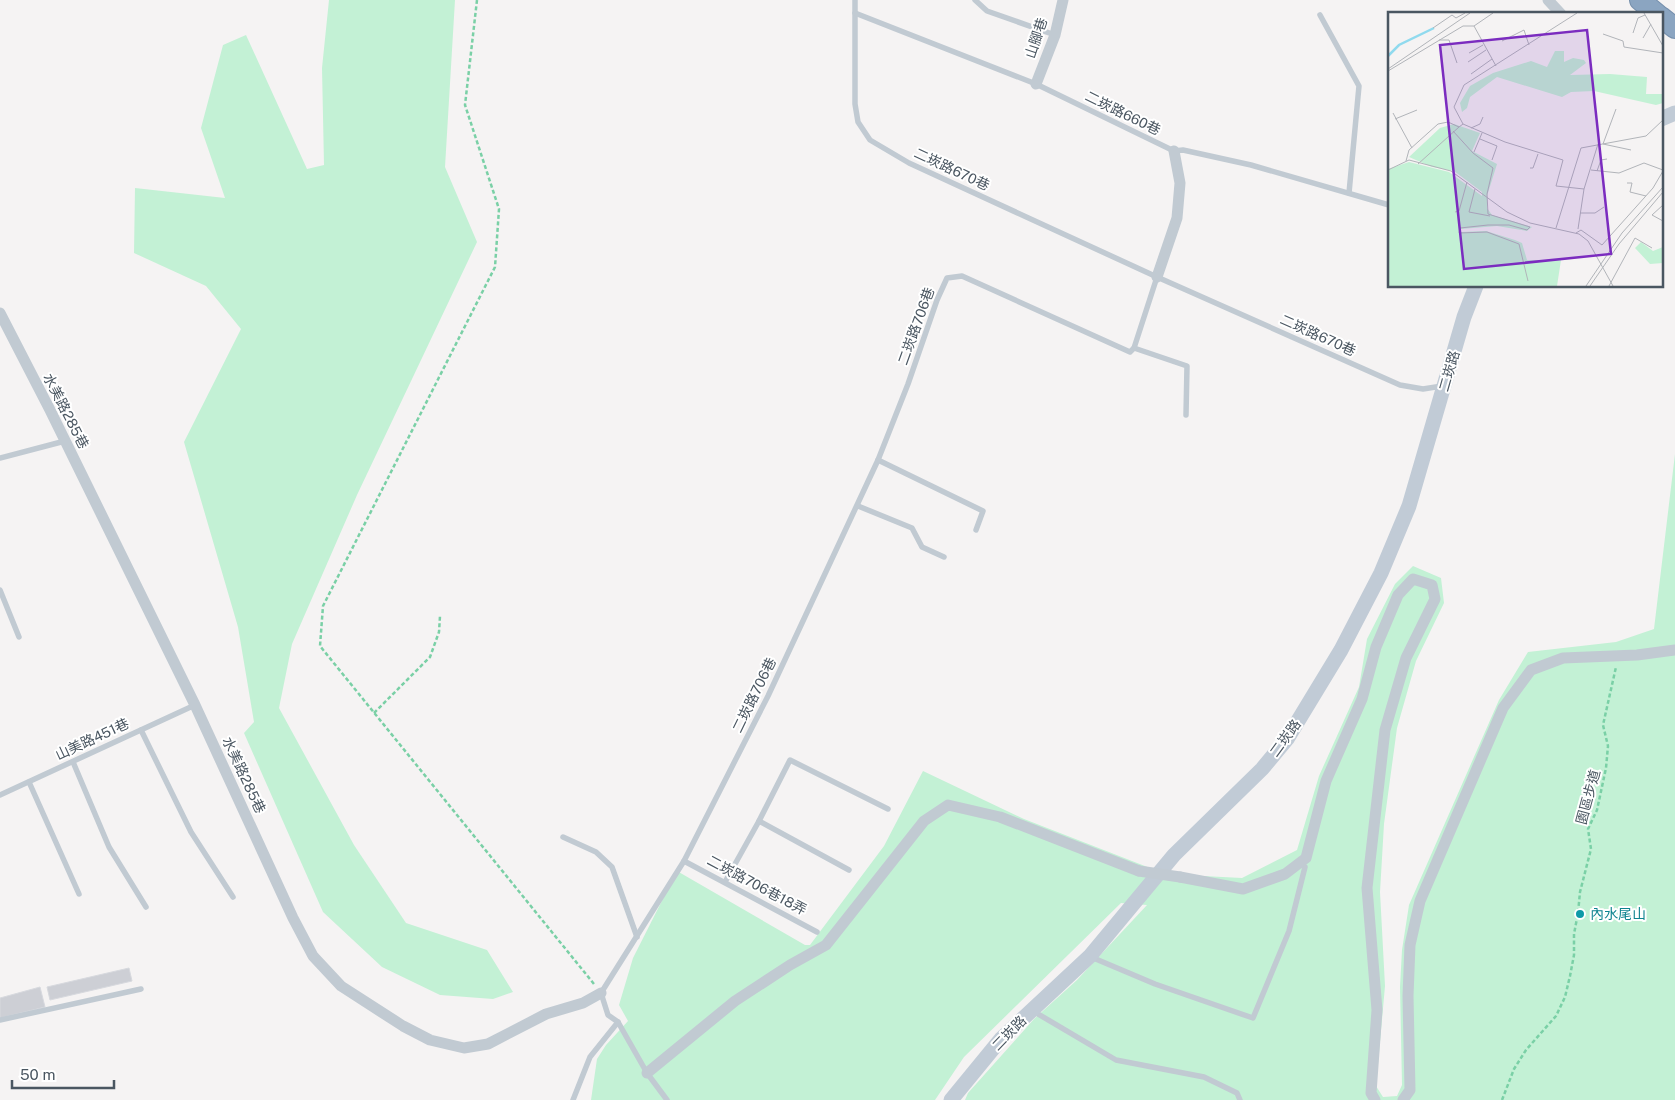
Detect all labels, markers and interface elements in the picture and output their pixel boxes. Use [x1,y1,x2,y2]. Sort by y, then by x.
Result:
inset map [1388,12,1662,288]
street label: 山腳巷 [1022,16,1050,60]
street label: 二崁路660巷 [1083,88,1163,138]
street label: 二崁路670巷 [912,145,992,193]
street label: 二崁路706巷 [895,285,937,367]
street label: 二崁路670巷 [1278,311,1358,359]
street label: 二崁路 [1436,349,1462,393]
street label: 水美路285巷 [40,371,92,451]
street label: 二崁路706巷 [729,655,779,735]
street label: 山美路451巷 [53,715,131,763]
street label: 二崁路 [1266,716,1304,760]
street label: 水美路285巷 [219,734,269,816]
street label: 園區步道 [1573,768,1603,826]
street label: 二崁路706巷18弄 [705,852,809,918]
place label: 內水尾山 [1590,906,1646,922]
marker: 內水尾山 [1574,908,1586,920]
street label: 二崁路 [989,1012,1029,1054]
scale bar [12,1058,115,1090]
text: 50 m [20,1066,55,1083]

